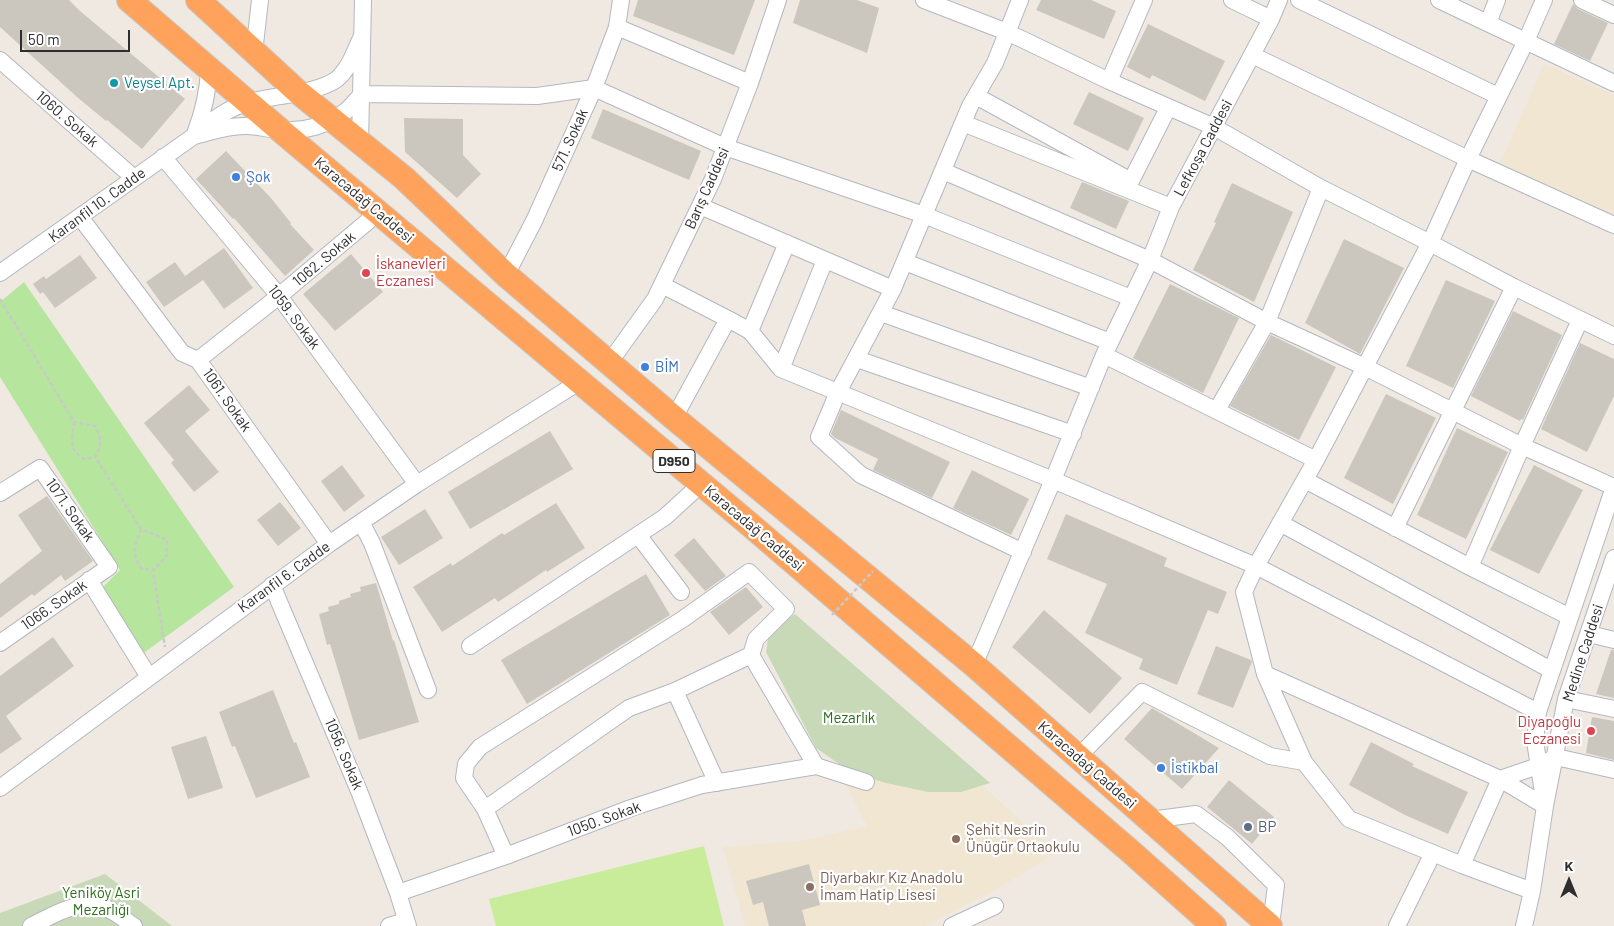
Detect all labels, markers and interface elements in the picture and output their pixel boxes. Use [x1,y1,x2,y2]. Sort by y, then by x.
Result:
scale bar [22,20,132,52]
text: 50 m [28,30,60,48]
place label: Veysel Apt. [124,74,195,92]
marker: Veysel Apt. [108,77,120,89]
street label: 1060. Sokak [32,87,102,151]
street label: Lefkoşa Caddesi [1170,97,1236,199]
street label: 571. Sokak [548,106,592,174]
street label: Barış Caddesi [681,144,733,232]
street label: Karacadağ Caddesi [311,153,417,247]
street label: Karanfil 10. Cadde [45,164,149,246]
place label: Şok [246,168,270,186]
marker: Şok [230,171,242,183]
street label: 1062. Sokak [289,228,359,290]
place label: İskanevleri Eczanesi [376,255,446,290]
marker: İskanevleri Eczanesi [360,267,372,279]
street label: 1059. Sokak [264,281,324,353]
place label: BİM [655,358,679,376]
marker: BİM [639,361,651,373]
street label: 1061. Sokak [199,365,255,435]
road number: D950 [653,450,695,472]
street label: 1071. Sokak [42,475,98,545]
street label: Karacadağ Caddesi [701,481,807,575]
street label: Karanfil 6. Cadde [234,538,334,616]
street label: 1066. Sokak [18,576,90,634]
street label: Medine Caddesi [1559,602,1607,704]
park label: Mezarlık [823,709,875,727]
place label: Diyapoğlu Eczanesi [1518,713,1581,748]
street label: 1056. Sokak [321,716,367,792]
street label: Karacadağ Caddesi [1034,717,1140,813]
marker: Diyapoğlu Eczanesi [1585,725,1597,737]
place label: İstikbal [1171,759,1218,777]
marker: İstikbal [1155,762,1167,774]
street label: 1050. Sokak [565,797,643,841]
place label: BP [1258,818,1276,836]
place label: Şehit Nesrin Ünügür Ortaokulu [966,821,1080,856]
marker: BP [1242,821,1254,833]
marker: Şehit Nesrin Ünügür Ortaokulu [950,833,962,845]
north arrow [1544,856,1594,906]
text: K [1565,857,1573,874]
place label: Diyarbakır Kız Anadolu İmam Hatip Lisesi [820,869,963,904]
marker: Diyarbakır Kız Anadolu İmam Hatip Lisesi [804,881,816,893]
park label: Yeniköy Asri Mezarlığı [62,884,140,919]

